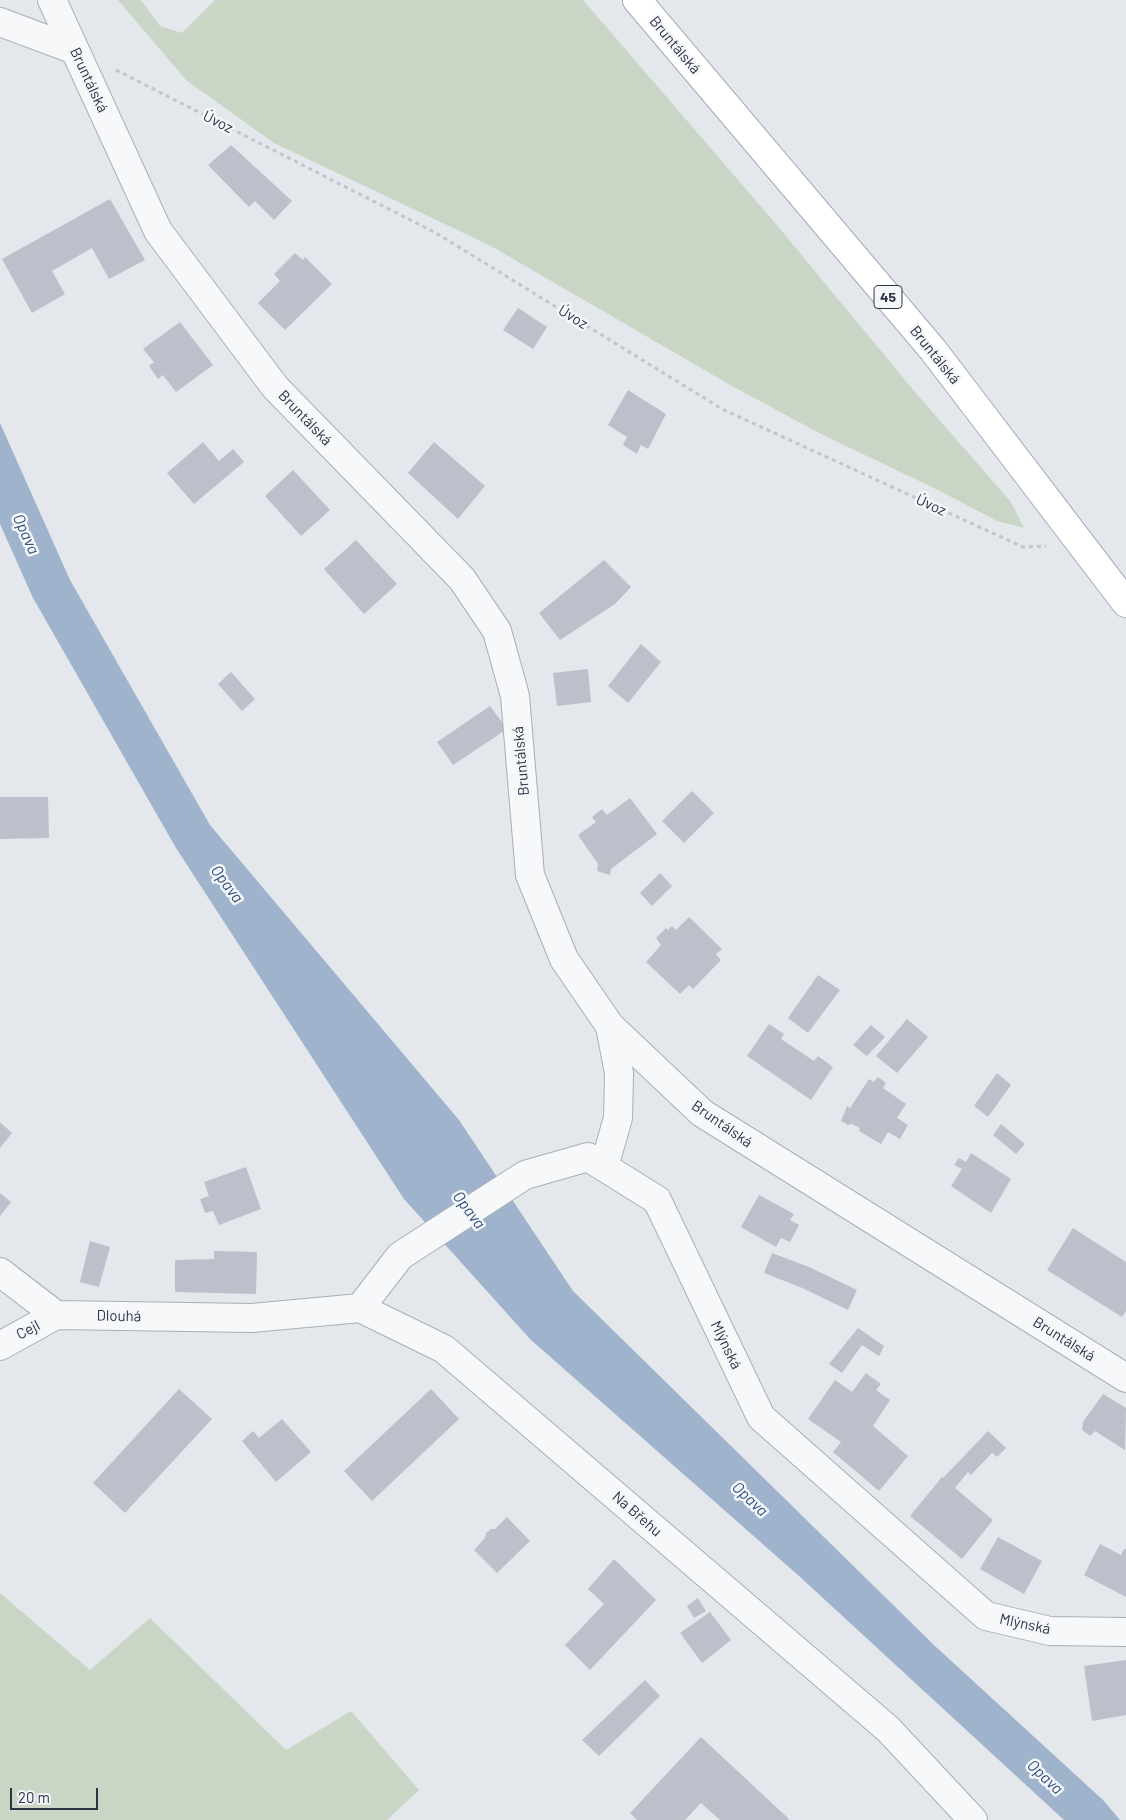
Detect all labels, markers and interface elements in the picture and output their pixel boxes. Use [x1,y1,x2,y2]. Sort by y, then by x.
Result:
street label: Bruntálská [646,12,704,78]
street label: Bruntálská [66,45,112,115]
street label: Úvoz [200,107,236,137]
road number: 45 [874,286,902,308]
street label: Úvoz [555,301,591,333]
street label: Bruntálská [906,322,964,388]
street label: Bruntálská [274,387,336,449]
street label: Úvoz [913,490,949,520]
water label: Opava [9,511,43,557]
street label: Bruntálská [509,725,533,797]
water label: Opava [207,861,247,907]
street label: Bruntálská [688,1097,756,1151]
water label: Opava [449,1187,489,1233]
street label: Dlouhá [97,1307,141,1325]
street label: Bruntálská [1030,1313,1098,1365]
street label: Cejl [13,1316,43,1344]
street label: Mlýnská [707,1318,745,1372]
water label: Opava [728,1478,772,1520]
street label: Na Břehu [609,1488,665,1540]
street label: Mlýnská [998,1610,1052,1638]
water label: Opava [1023,1756,1067,1798]
scale bar [12,1778,100,1810]
text: 20 m [18,1788,50,1806]

